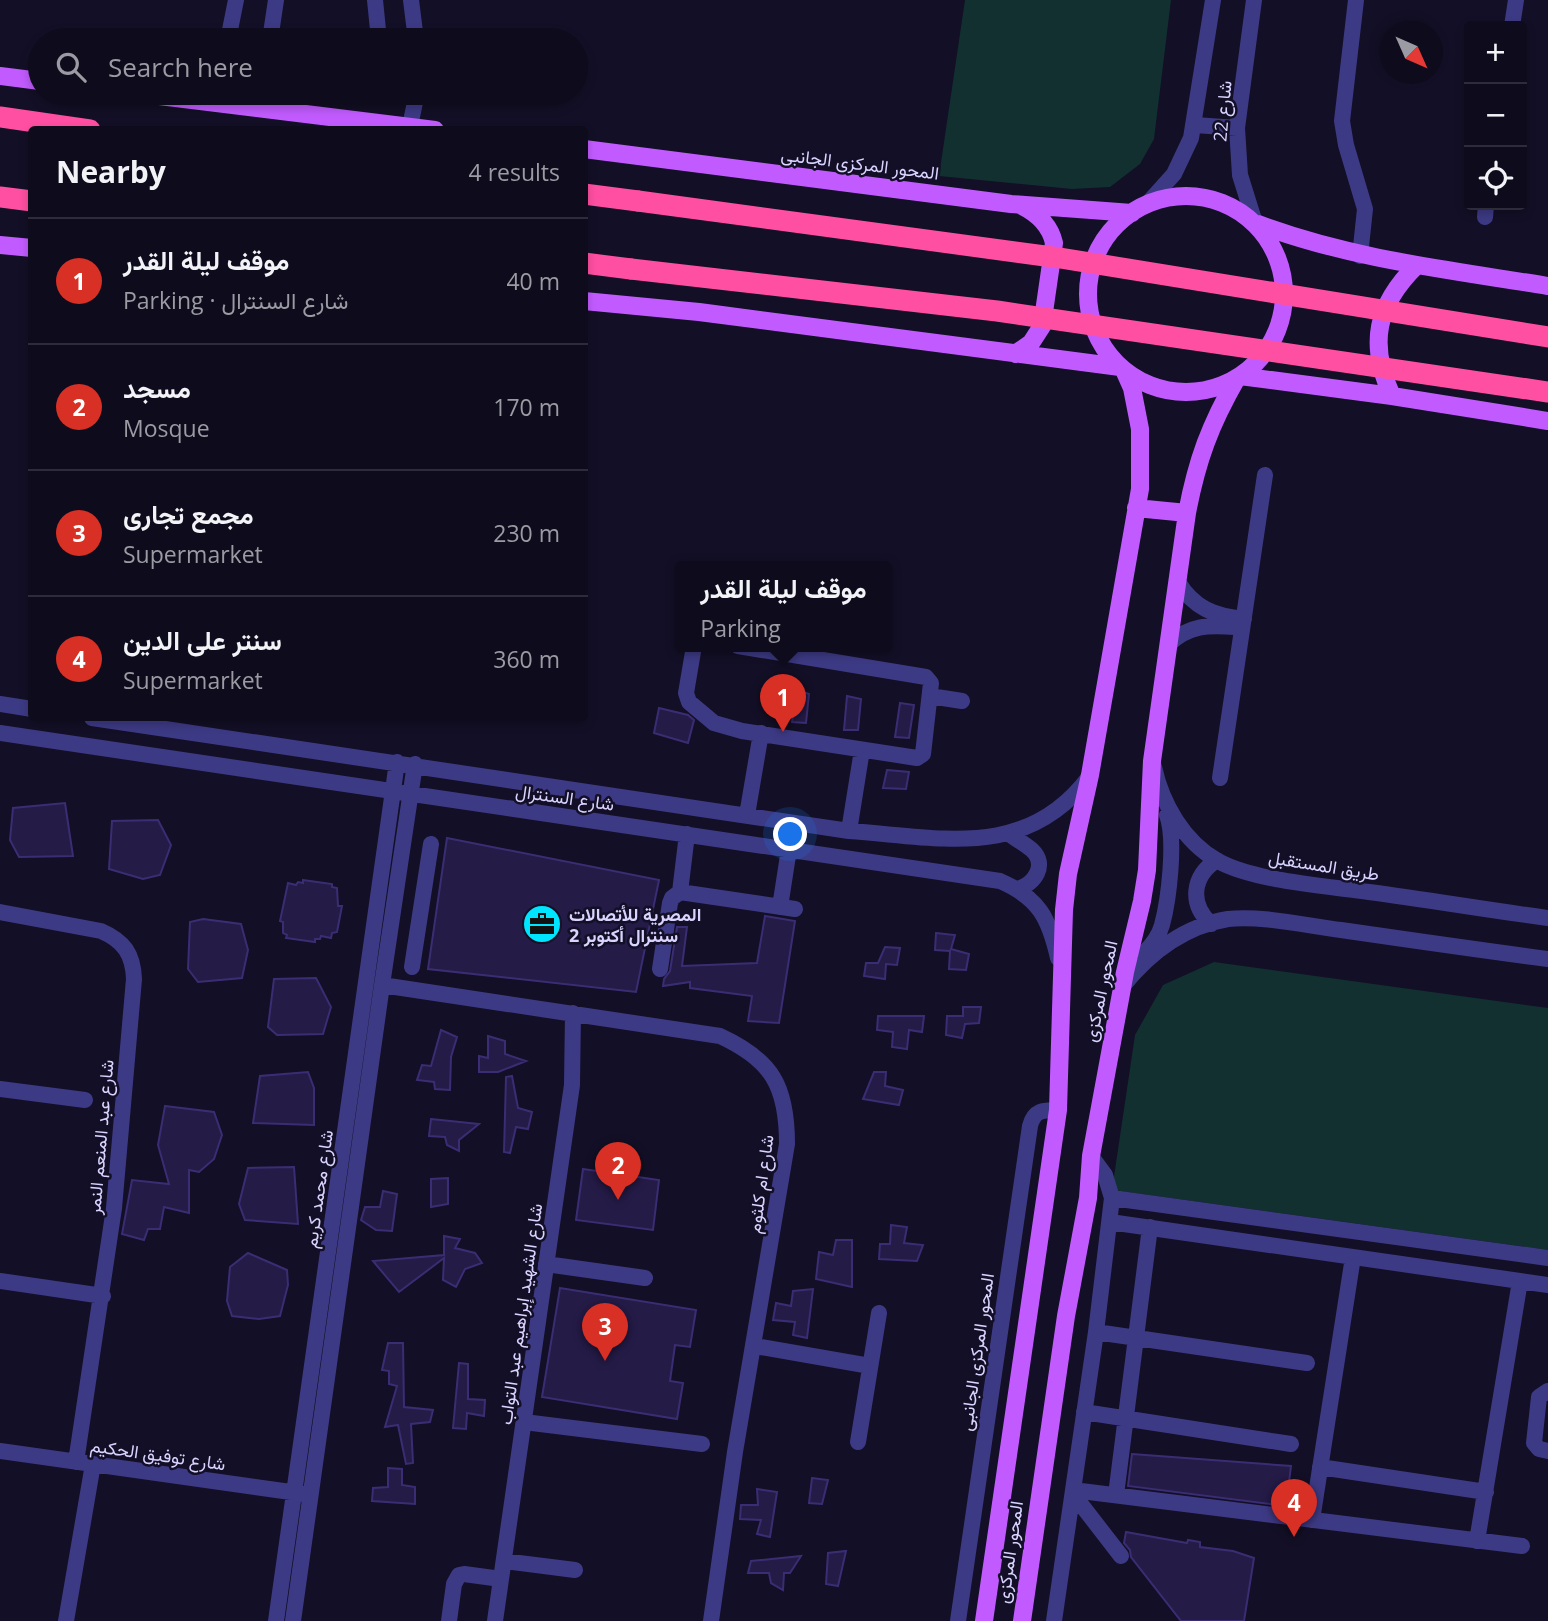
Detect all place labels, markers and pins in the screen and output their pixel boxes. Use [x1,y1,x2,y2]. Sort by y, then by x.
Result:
pin: 1 [760,674,806,732]
place label: المصرية للأتصالات سنترال أكتوبر 2 [569,902,701,947]
office icon: المصرية للأتصالات سنترال أكتوبر 2 [521,903,563,945]
pin: 2 [595,1142,641,1200]
pin: 3 [582,1303,628,1361]
pin: 4 [1271,1479,1317,1537]

